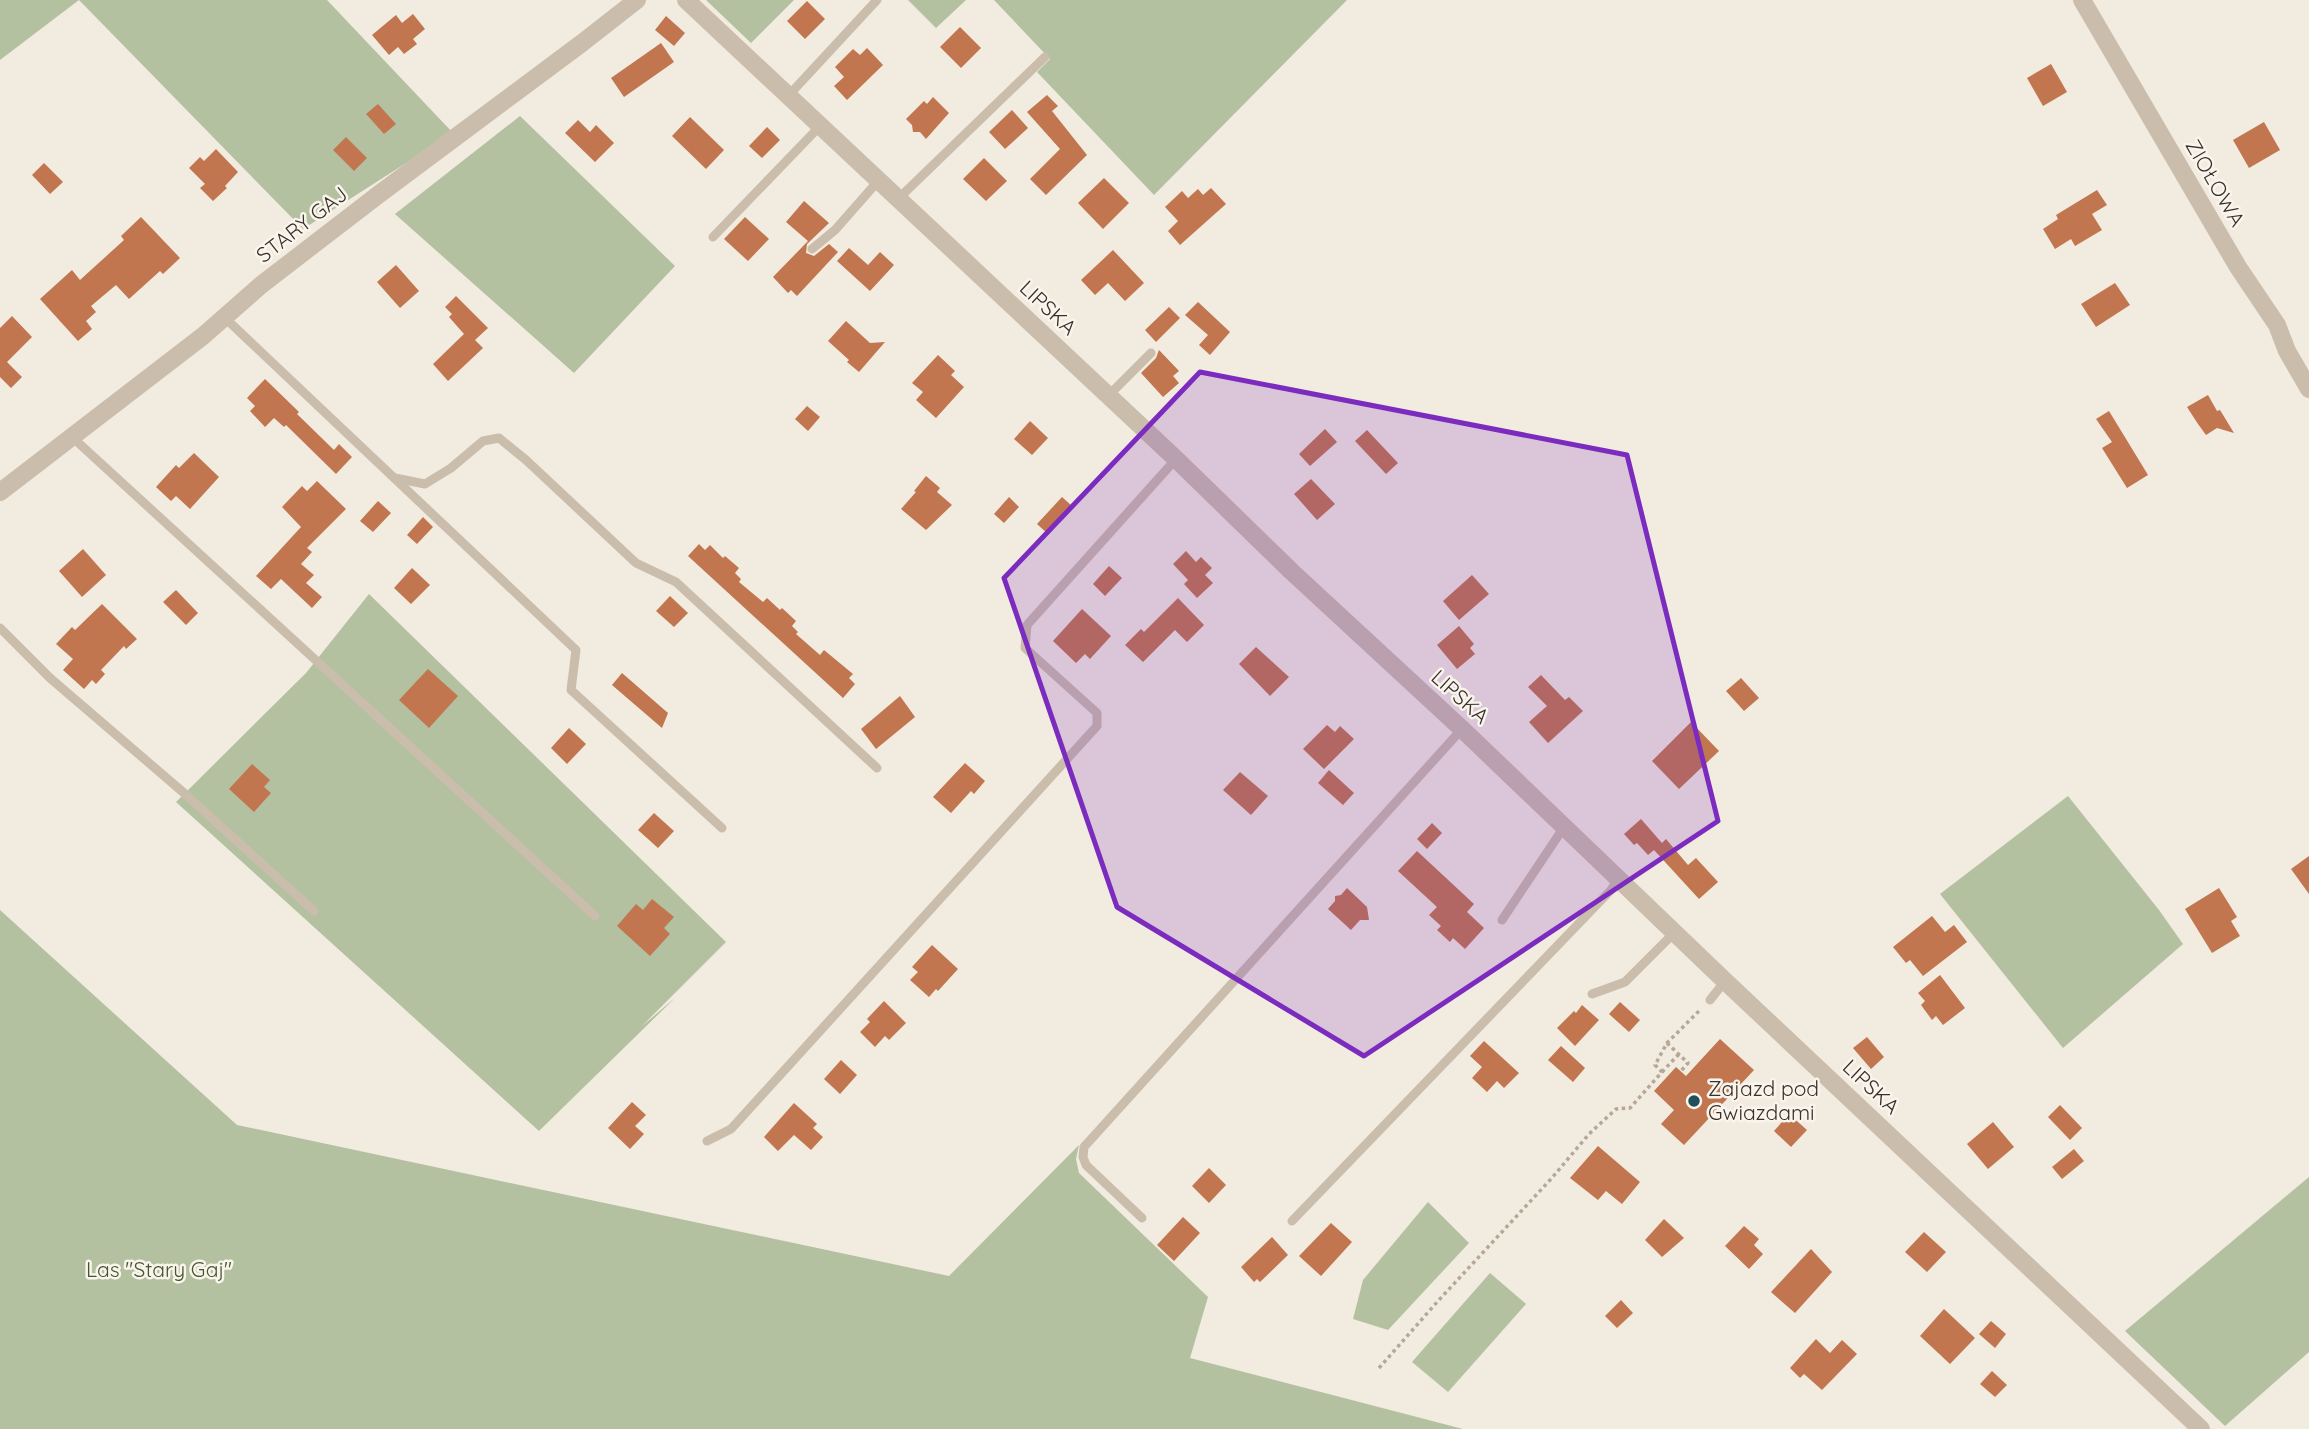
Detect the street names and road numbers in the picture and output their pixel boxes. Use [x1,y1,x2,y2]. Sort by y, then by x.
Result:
street label: ZIOŁOWA [2181,134,2251,231]
street label: STARY GAJ [251,181,352,268]
street label: LIPSKA [1015,274,1083,340]
street label: LIPSKA [1427,664,1495,729]
street label: LIPSKA [1838,1053,1906,1119]

